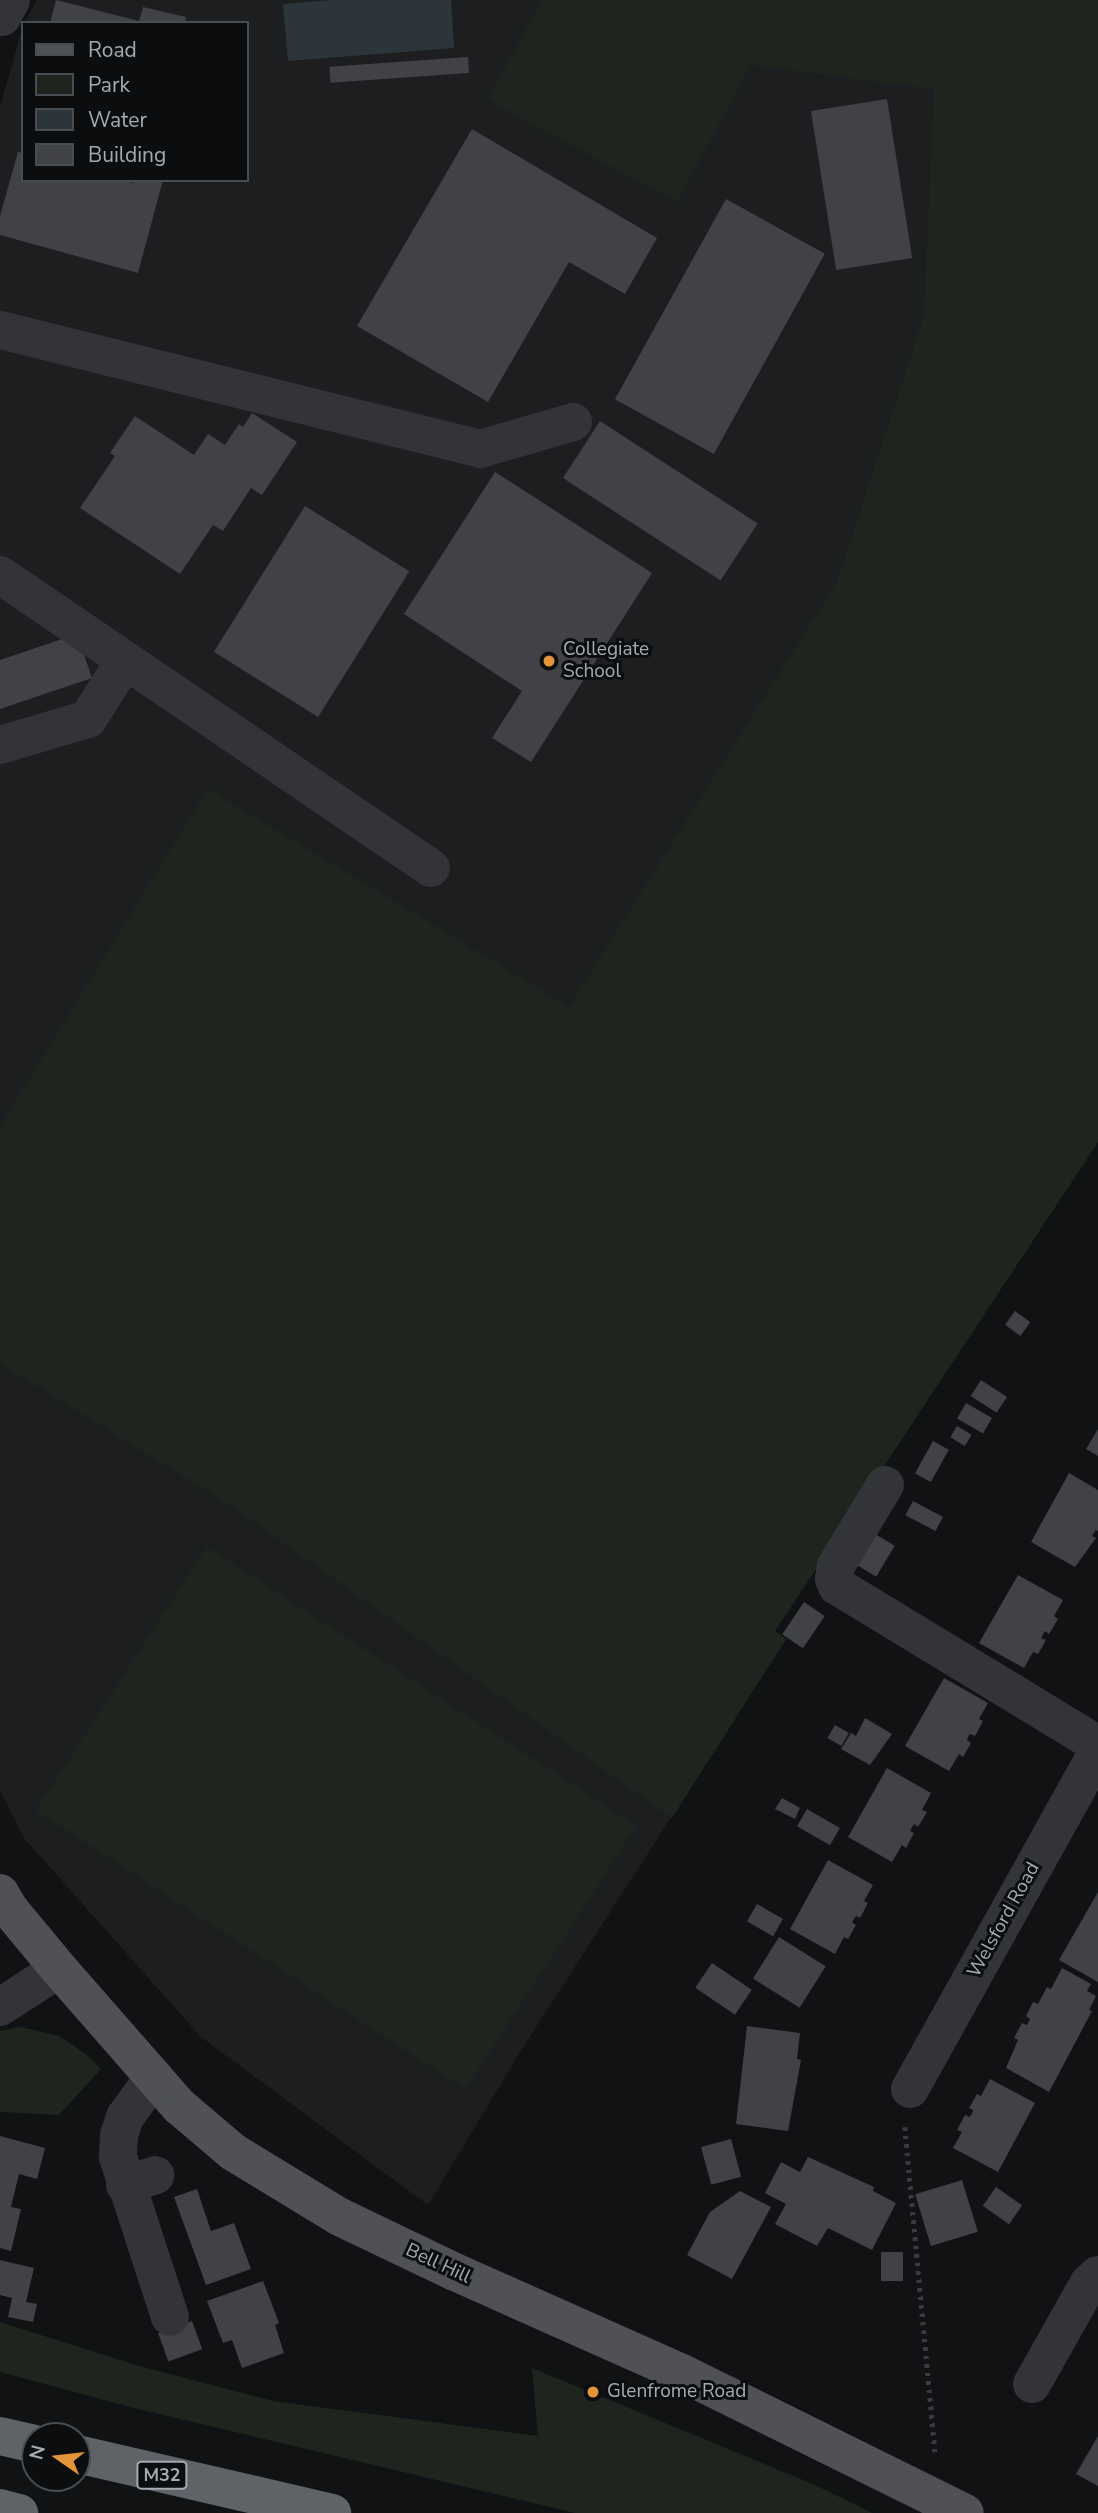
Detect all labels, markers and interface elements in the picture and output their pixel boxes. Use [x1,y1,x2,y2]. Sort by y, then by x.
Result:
legend [21,21,248,182]
text: Road [88,36,137,64]
text: Park [88,71,130,99]
text: Water [88,106,147,134]
text: Building [88,141,166,169]
place label: Collegiate School [563,639,649,683]
marker: Collegiate School [541,653,557,669]
street label: Welsford Road [963,1858,1045,1982]
street label: Bell Hill [402,2239,474,2289]
place label: Glenfrome Road [607,2381,746,2403]
marker: Glenfrome Road [585,2384,601,2400]
north arrow [21,2422,91,2492]
text: N [23,2442,52,2462]
road number: M32 [136,2460,188,2490]

